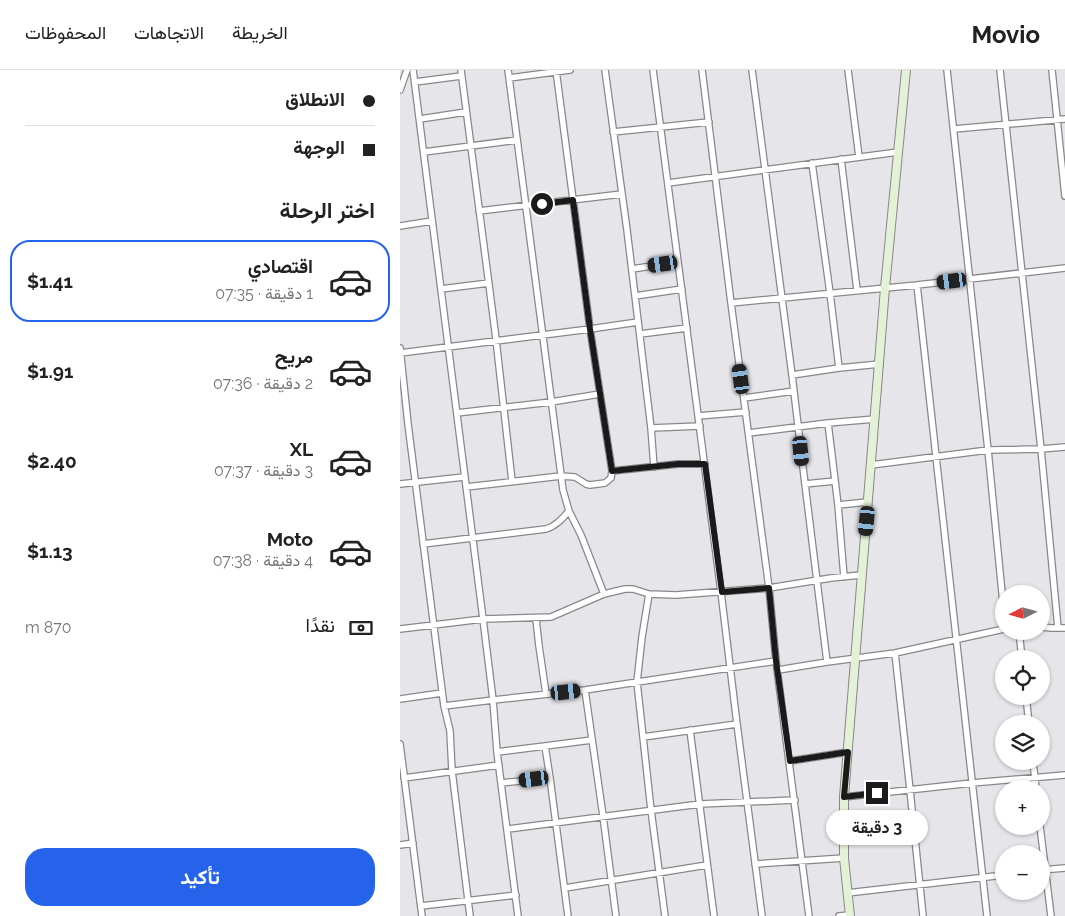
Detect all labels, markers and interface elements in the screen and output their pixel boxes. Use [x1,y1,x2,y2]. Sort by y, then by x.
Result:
text: Movio [971,20,1040,49]
text: المحفوظات [25,22,106,43]
text: الاتجاهات [134,22,204,43]
text: الخريطة [232,22,288,43]
text: الانطلاق [285,88,345,110]
text: الوجهة [293,136,345,158]
route start [531,193,553,215]
text: اختر الرحلة [279,197,375,223]
car [647,254,678,274]
text: اقتصادي [248,255,313,277]
icon: car [328,259,373,304]
text: $1.41 [27,270,73,292]
car [936,272,967,290]
text: 1 دقيقة · 07:35 [215,284,313,303]
text: مريح [275,345,313,367]
icon: car [328,349,373,394]
text: $1.91 [27,360,73,382]
car [731,363,750,395]
text: 2 دقيقة · 07:36 [213,374,313,393]
car [791,435,810,467]
text: XL [290,438,313,460]
icon: car [328,439,373,484]
text: $2.40 [27,450,77,472]
text: 3 دقيقة · 07:37 [214,461,313,480]
car [857,505,876,537]
text: Moto [267,528,313,550]
icon: car [328,529,373,574]
text: $1.13 [27,540,73,562]
text: 4 دقيقة · 07:38 [213,551,313,570]
north arrow [995,585,1050,640]
map controls [995,585,1050,900]
text: نقدًا [306,614,335,636]
icon: cash [347,614,375,642]
text: 870 m [25,618,72,637]
button: locate [995,650,1050,705]
car [550,683,581,701]
button: layers [995,715,1050,770]
car [518,770,549,788]
button: + [995,780,1050,835]
route end [866,782,888,804]
callout: 3 دقيقة [826,810,928,846]
text: 3 دقيقة [852,818,902,837]
button: − [995,845,1050,900]
button: تأكيد [25,848,375,906]

